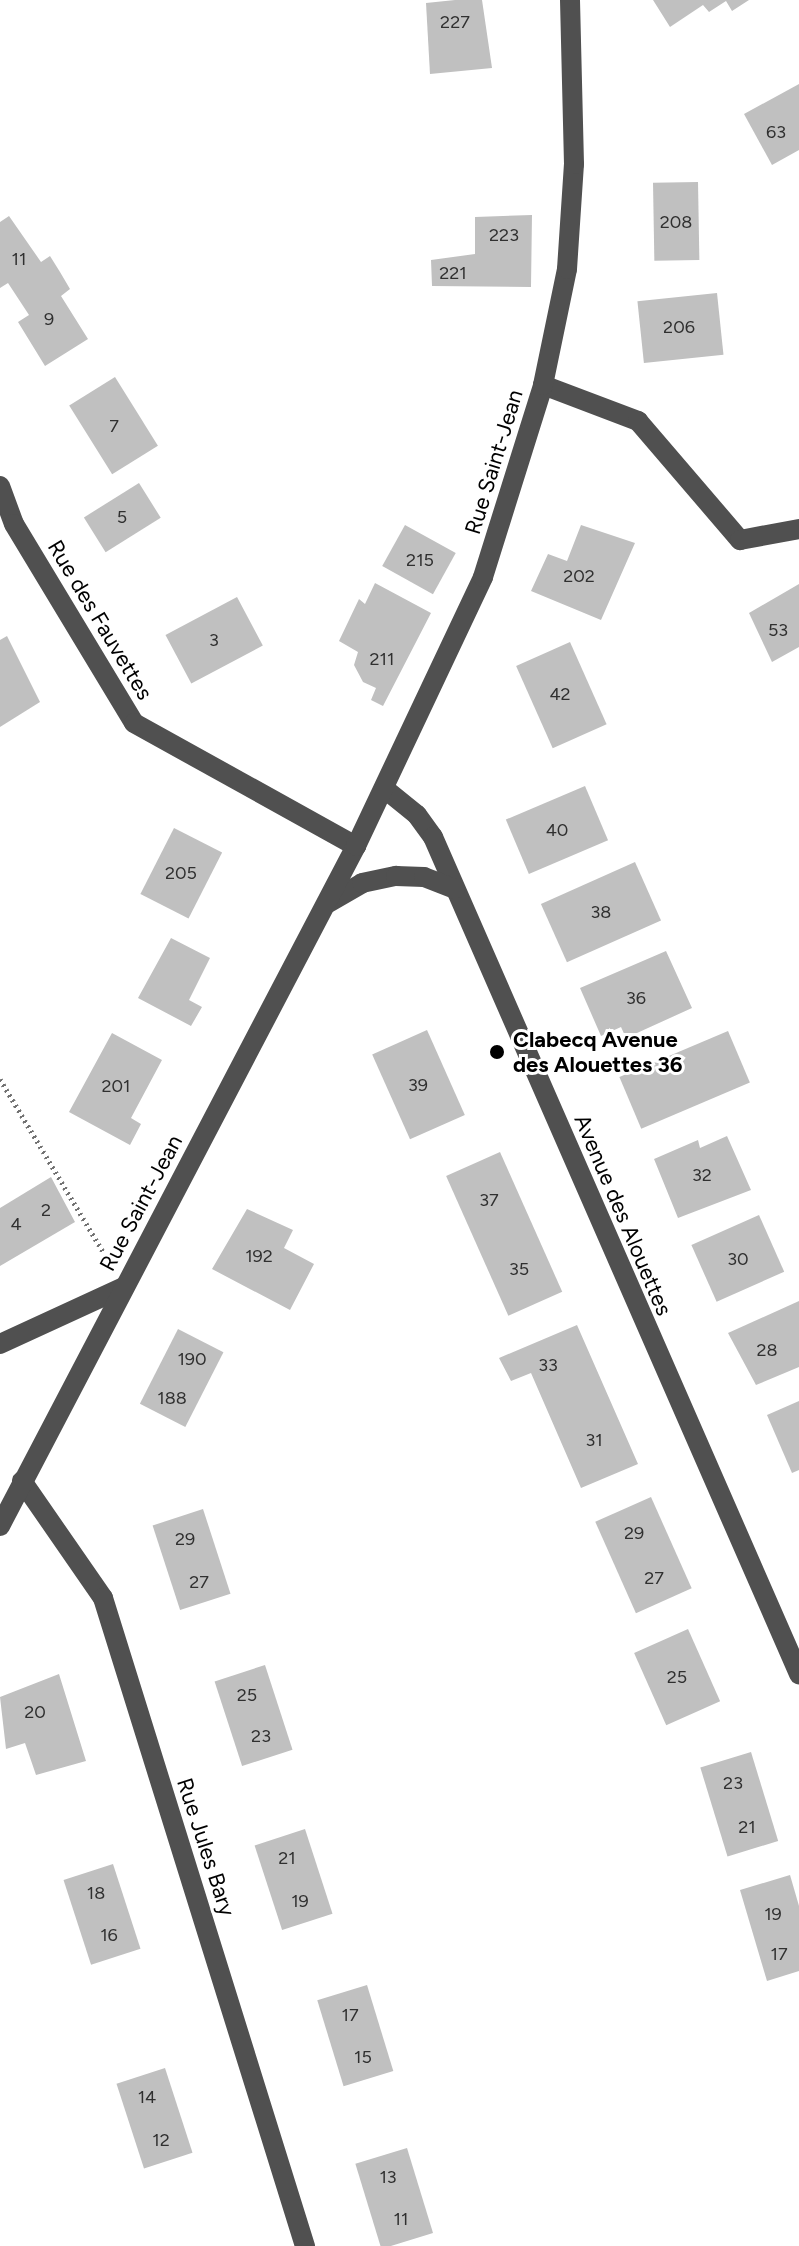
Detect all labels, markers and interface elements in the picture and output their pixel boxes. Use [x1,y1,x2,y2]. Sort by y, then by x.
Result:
house number: 227 [440,11,470,33]
house number: 63 [766,121,786,143]
house number: 208 [660,211,692,233]
house number: 223 [489,224,519,246]
house number: 11 [12,248,26,270]
house number: 221 [439,262,467,284]
house number: 9 [44,308,54,330]
house number: 206 [663,316,695,338]
street label: Rue Saint-Jean [459,386,529,538]
house number: 7 [109,415,119,437]
house number: 5 [117,506,127,528]
street label: Rue des Fauvettes [42,535,158,705]
house number: 215 [406,549,434,571]
house number: 202 [563,565,595,587]
house number: 53 [768,619,788,641]
house number: 3 [209,629,219,651]
house number: 211 [370,648,394,670]
house number: 42 [549,683,571,705]
house number: 40 [546,819,568,841]
house number: 205 [165,862,197,884]
house number: 38 [591,901,611,923]
house number: 36 [626,987,646,1009]
place label: Clabecq Avenue des Alouettes 36 [513,1026,683,1078]
marker: Clabecq Avenue des Alouettes 36 [488,1043,506,1061]
house number: 39 [408,1074,428,1096]
house number: 201 [101,1075,131,1097]
street label: Avenue des Alouettes [569,1110,677,1320]
street label: Rue Saint-Jean [94,1131,188,1275]
house number: 32 [692,1164,712,1186]
house number: 37 [479,1189,499,1211]
house number: 2 [41,1199,51,1221]
house number: 4 [10,1213,22,1235]
house number: 192 [245,1245,273,1267]
house number: 30 [727,1248,749,1270]
house number: 35 [509,1258,529,1280]
house number: 28 [756,1339,778,1361]
house number: 190 [177,1348,207,1370]
house number: 33 [538,1354,558,1376]
house number: 188 [157,1387,187,1409]
house number: 31 [585,1429,603,1451]
house number: 29 [624,1522,644,1544]
house number: 29 [175,1528,195,1550]
house number: 27 [644,1567,664,1589]
house number: 27 [189,1571,209,1593]
house number: 25 [667,1666,687,1688]
house number: 25 [237,1684,257,1706]
house number: 20 [24,1701,46,1723]
house number: 23 [251,1725,271,1747]
house number: 23 [723,1772,743,1794]
street label: Rue Jules Bary [171,1775,241,1919]
house number: 21 [738,1816,756,1838]
house number: 21 [278,1847,296,1869]
house number: 18 [87,1882,105,1904]
house number: 19 [291,1890,309,1912]
house number: 19 [764,1903,782,1925]
house number: 16 [100,1924,118,1946]
house number: 17 [770,1943,788,1965]
house number: 17 [341,2004,359,2026]
house number: 15 [354,2046,372,2068]
house number: 14 [138,2086,156,2108]
house number: 12 [152,2129,170,2151]
house number: 13 [379,2166,397,2188]
house number: 11 [394,2208,408,2230]

